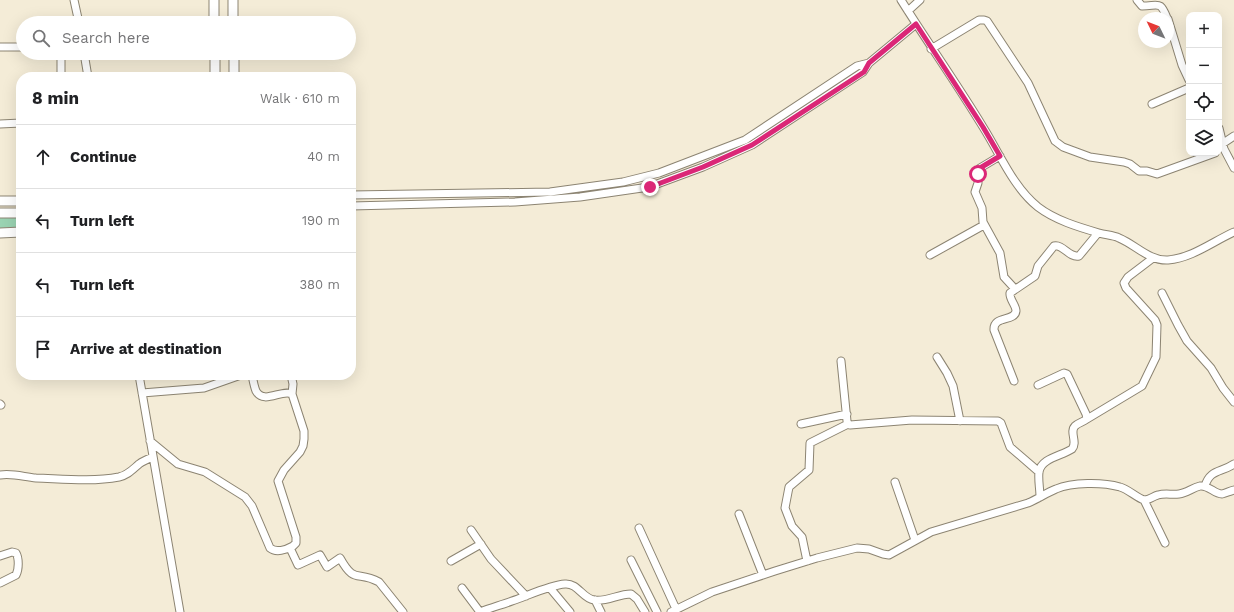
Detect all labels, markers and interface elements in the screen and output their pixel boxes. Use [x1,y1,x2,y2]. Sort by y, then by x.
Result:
north arrow [1138,12,1174,48]
map controls [1186,12,1222,156]
button: + [1186,12,1222,48]
search box [16,16,356,60]
icon: search [30,27,52,49]
text: Search here [62,29,150,47]
button: − [1186,48,1222,84]
button: locate [1186,84,1222,120]
text: 8 min [32,88,79,108]
text: Walk · 610 m [260,91,340,106]
button: layers [1186,120,1222,156]
icon: ahead [32,146,54,168]
text: Continue [70,148,137,166]
text: 40 m [307,149,340,164]
route start [969,165,987,183]
route end [641,178,659,196]
icon: left [32,210,54,232]
text: Turn left [70,212,134,230]
text: 190 m [302,213,340,228]
icon: left [32,274,54,296]
text: Turn left [70,276,134,294]
text: 380 m [300,277,340,292]
icon: arrive [32,338,54,360]
text: Arrive at destination [70,340,222,358]

